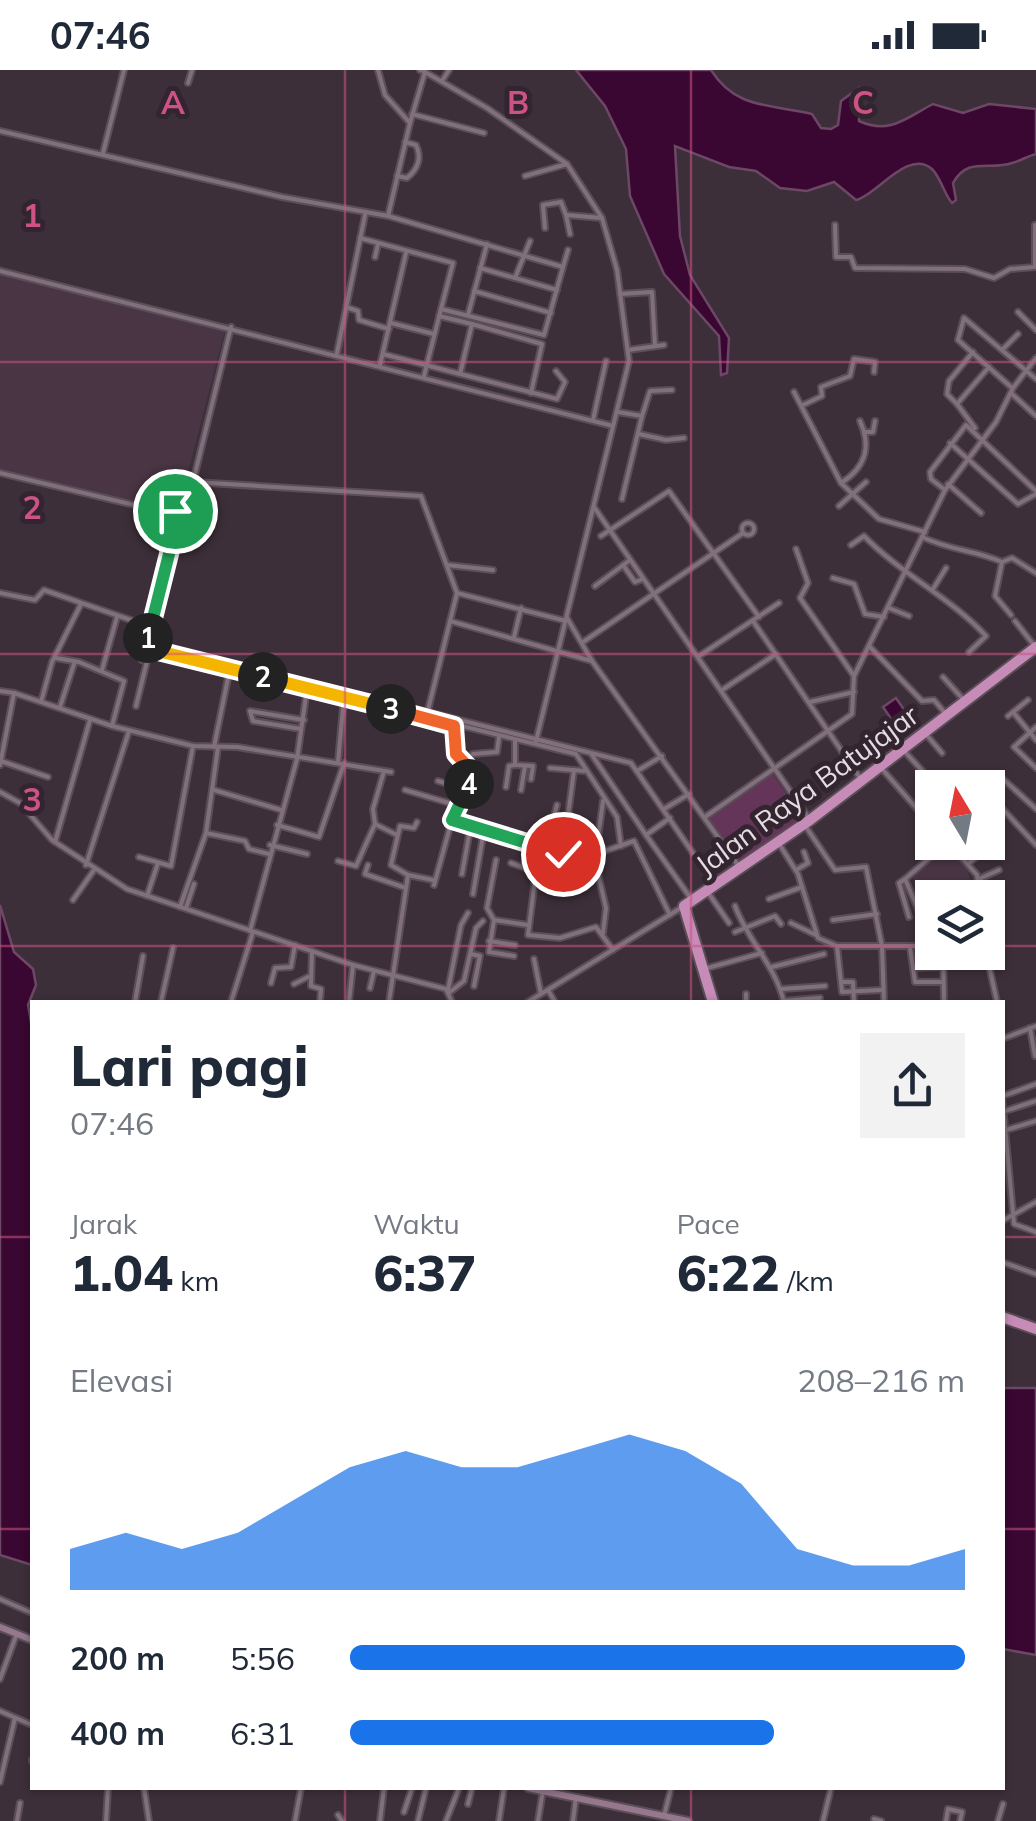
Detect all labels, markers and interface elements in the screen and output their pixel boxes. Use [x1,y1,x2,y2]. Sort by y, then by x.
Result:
text: 07:46 [50,11,151,59]
text: A [161,82,185,122]
text: B [507,82,529,122]
text: C [852,82,874,122]
text: 1 [22,195,42,235]
pin [133,469,218,554]
icon: arrive [148,484,203,539]
text: 2 [22,487,42,527]
pin: 1 [123,613,173,663]
text: 1 [140,620,156,655]
pin: 2 [238,652,288,702]
text: 2 [255,659,271,694]
pin: 3 [366,684,416,734]
text: 3 [383,691,399,726]
street label: Jalan Raya Batujajar [689,697,926,882]
pin: 4 [444,759,494,809]
text: 4 [461,766,477,801]
north arrow [915,770,1005,860]
map controls [915,770,1005,970]
text: 3 [22,779,42,819]
pin [521,812,606,897]
icon: check [536,827,591,882]
button: layers [915,880,1005,970]
text: Lari pagi [70,1031,309,1100]
button: share [860,1033,965,1138]
text: 07:46 [70,1103,154,1143]
text: Jarak [70,1206,137,1241]
text: Waktu [373,1206,460,1241]
text: Pace [677,1206,740,1241]
text: 1.04 [70,1241,173,1304]
text: 6:37 [373,1241,476,1304]
text: 6:22 [677,1241,780,1304]
text: km [173,1263,219,1298]
text: /km [780,1263,834,1298]
text: Elevasi [70,1360,173,1400]
text: 208–216 m [797,1360,965,1400]
text: 200 m [70,1638,165,1678]
text: 5:56 [230,1638,295,1678]
text: 400 m [70,1713,165,1753]
text: 6:31 [230,1713,295,1753]

